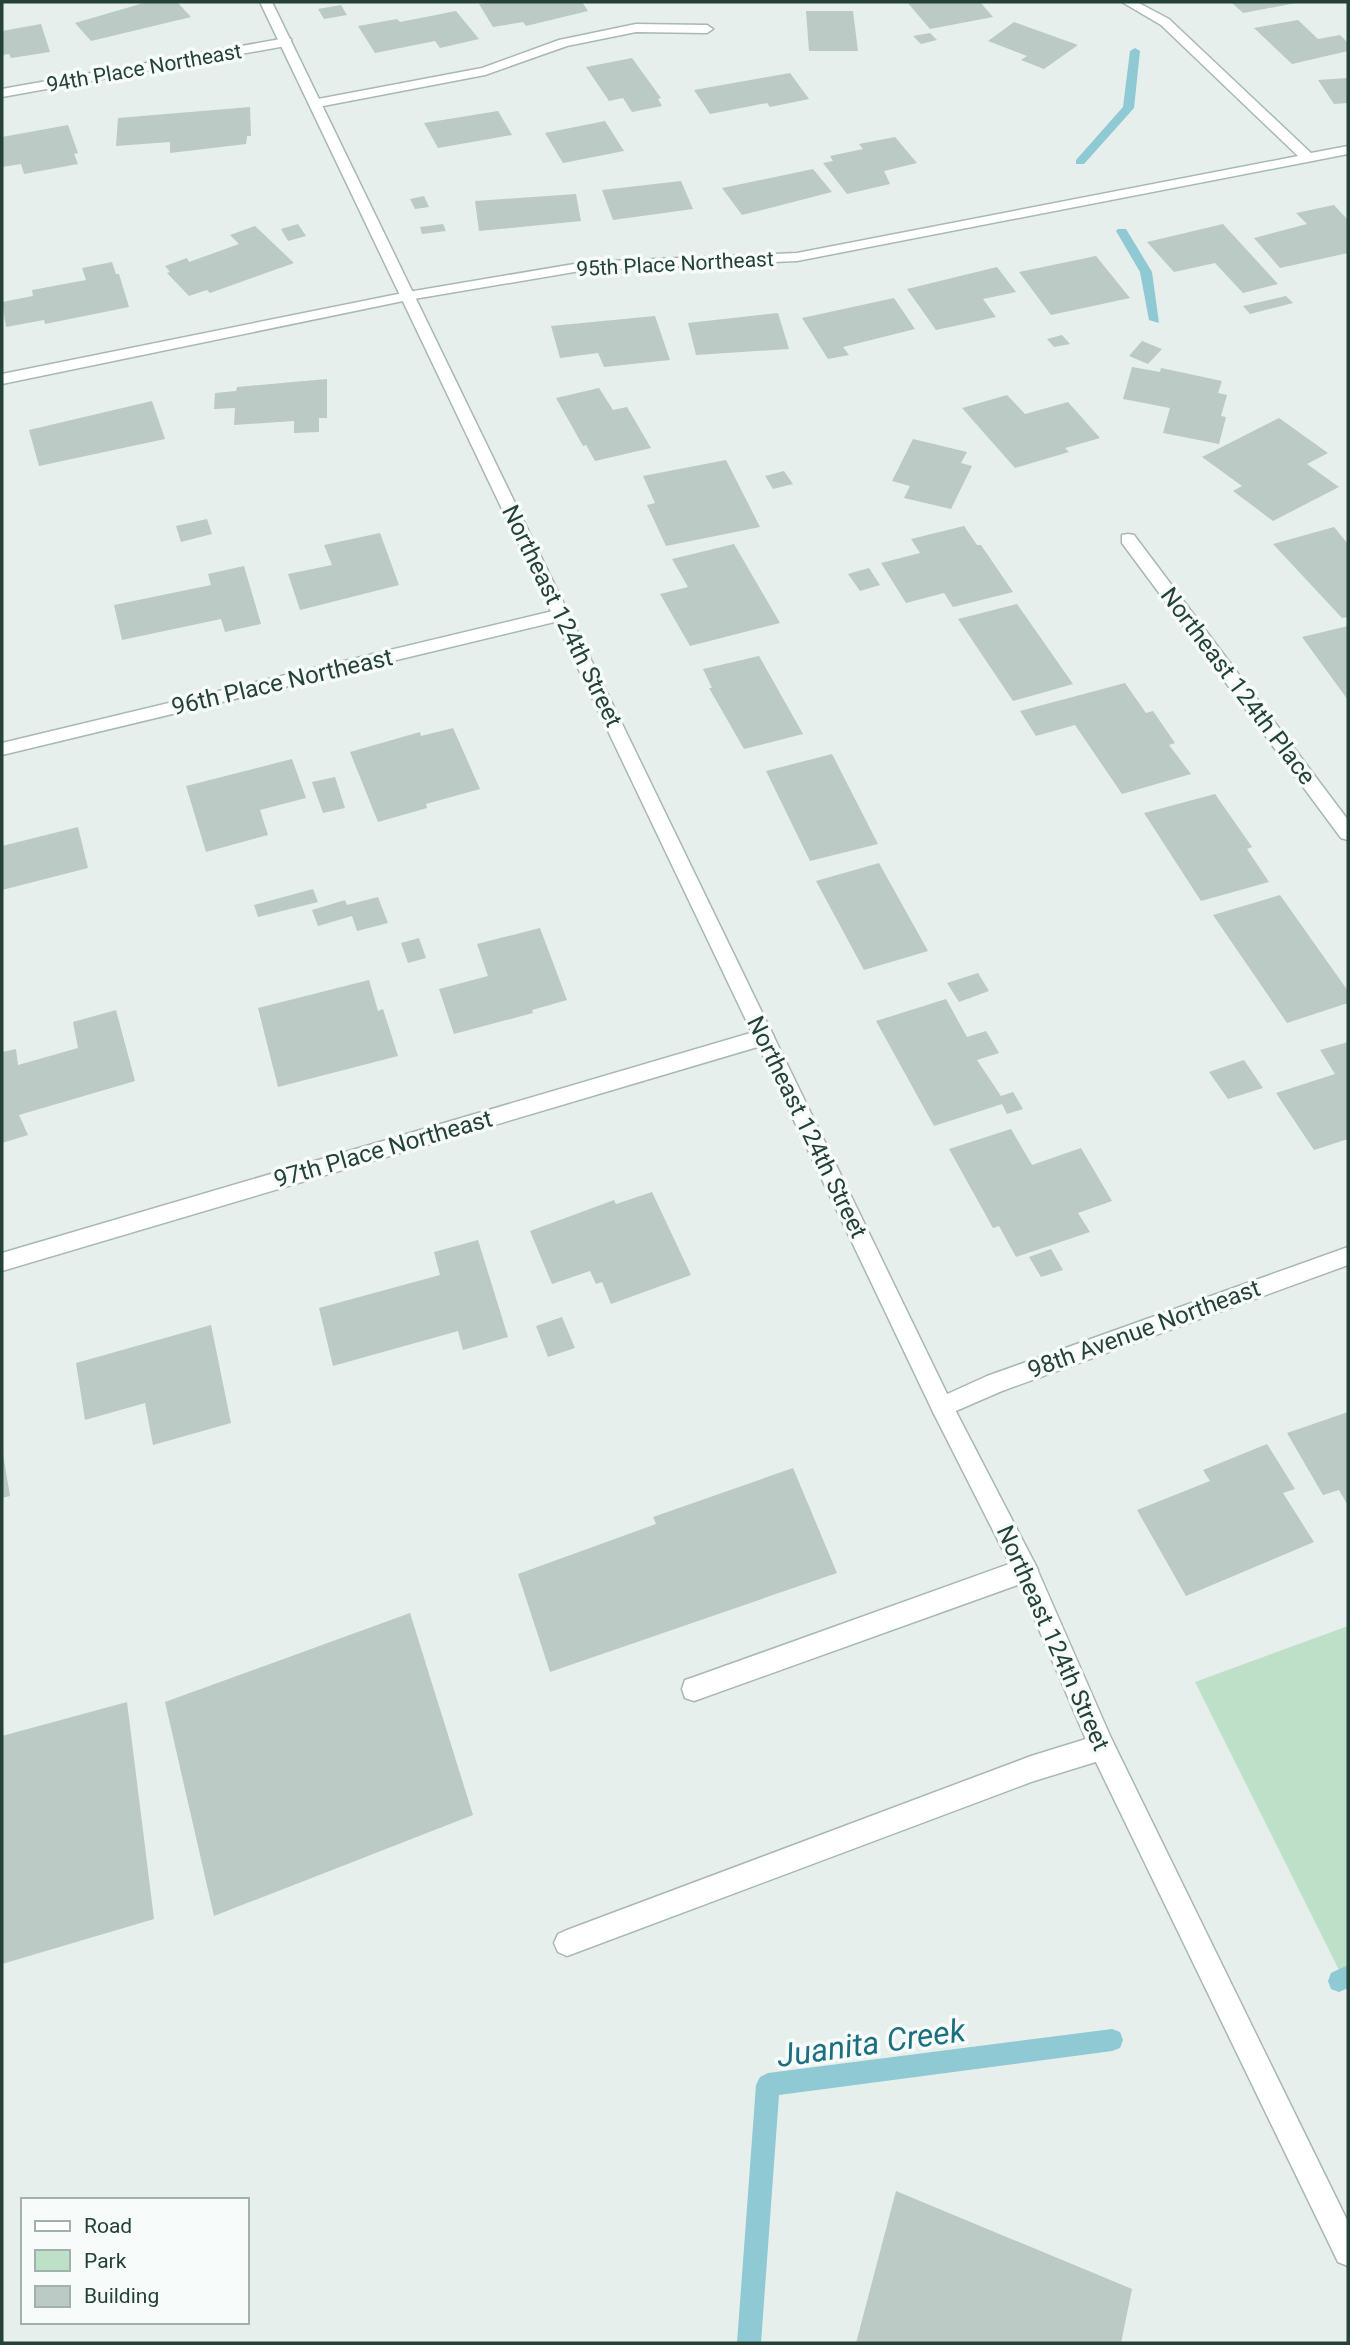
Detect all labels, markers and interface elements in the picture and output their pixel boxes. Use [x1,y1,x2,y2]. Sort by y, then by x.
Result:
street label: 94th Place Northeast [45,39,244,97]
street label: 95th Place Northeast [576,247,774,281]
street label: Northeast 124th Street [496,500,628,732]
street label: Northeast 124th Place [1155,582,1321,790]
street label: 96th Place Northeast [169,643,395,721]
street label: Northeast 124th Street [741,1011,873,1243]
street label: 97th Place Northeast [271,1104,496,1194]
street label: 98th Avenue Northeast [1024,1274,1264,1384]
street label: Northeast 124th Street [991,1521,1115,1755]
water label: Juanita Creek [774,2011,969,2075]
legend [21,2198,248,2324]
text: Road [84,2214,132,2238]
text: Park [84,2249,127,2273]
text: Building [84,2284,159,2308]

